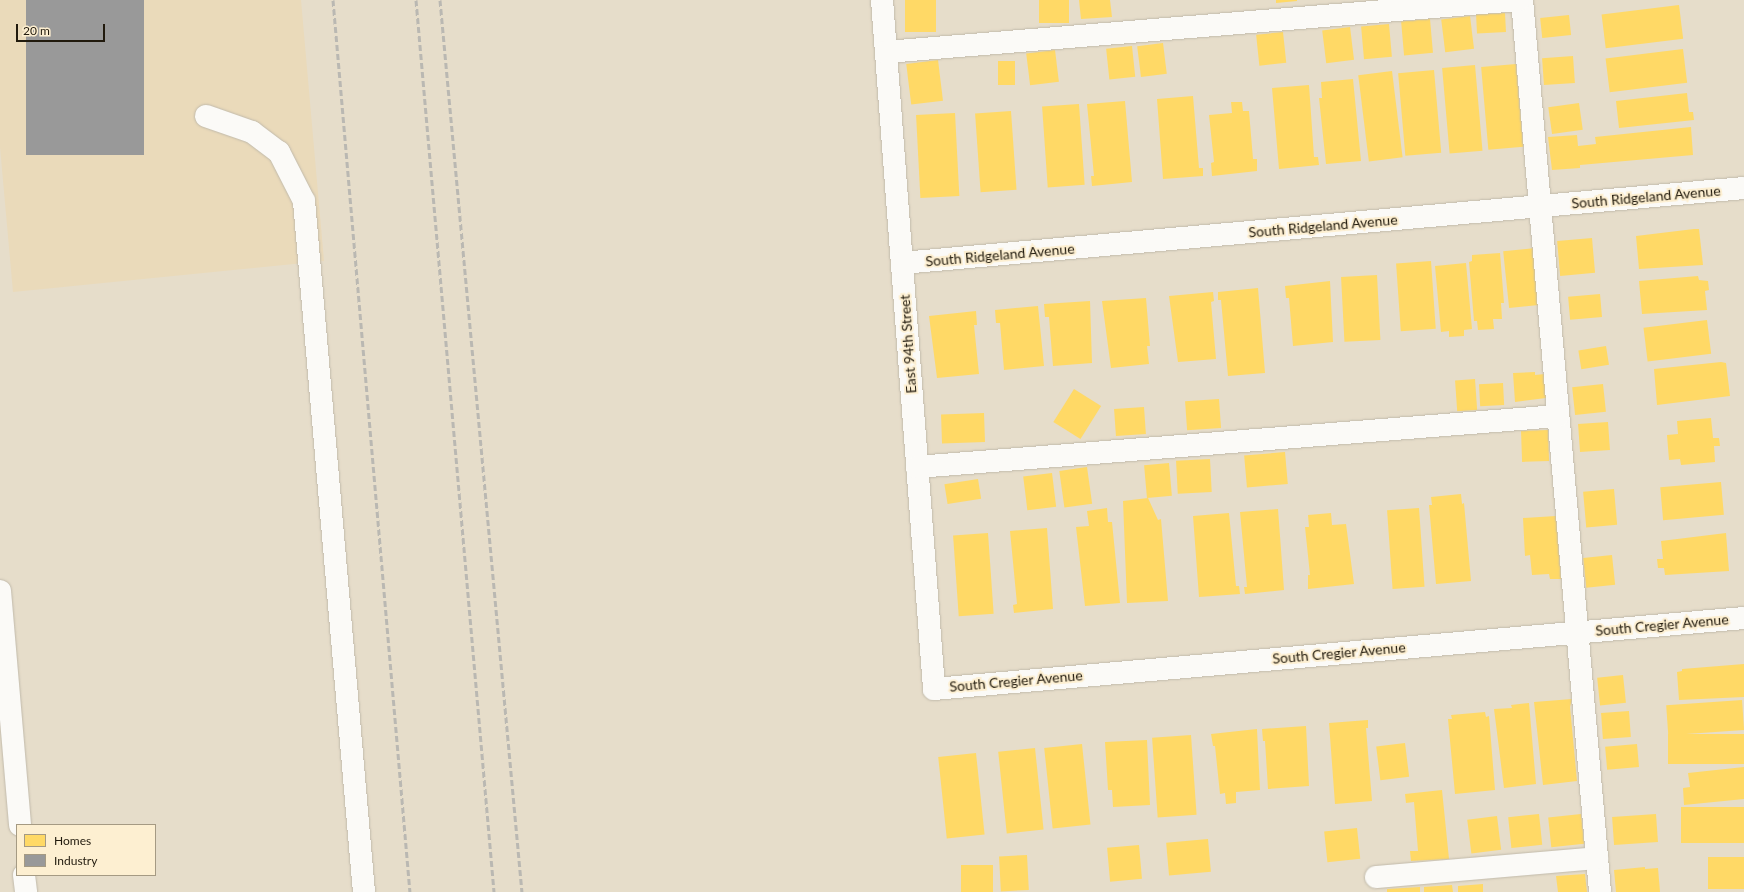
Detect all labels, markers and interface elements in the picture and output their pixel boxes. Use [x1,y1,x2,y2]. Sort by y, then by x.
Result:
scale bar [18,16,107,42]
text: 20 m [23,23,50,38]
street label: South Ridgeland Avenue [1571,182,1721,212]
street label: South Ridgeland Avenue [1248,211,1398,241]
street label: South Ridgeland Avenue [925,240,1075,270]
street label: East 94th Street [896,294,920,394]
street label: South Cregier Avenue [1594,611,1730,639]
street label: South Cregier Avenue [1271,639,1407,667]
street label: South Cregier Avenue [948,667,1084,695]
legend [16,824,156,876]
text: Homes [54,833,91,848]
text: Industry [54,853,97,868]

